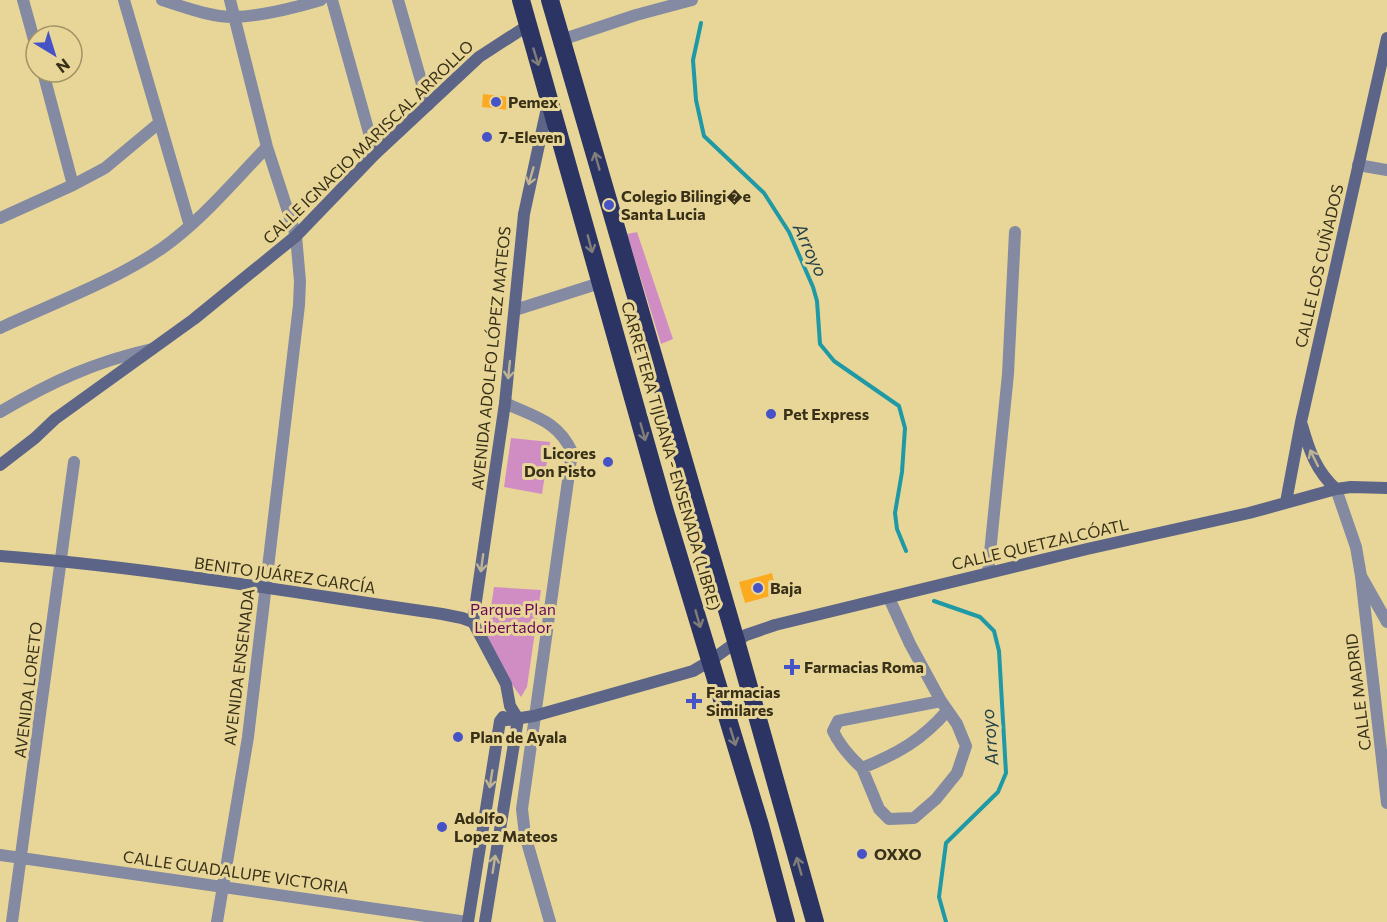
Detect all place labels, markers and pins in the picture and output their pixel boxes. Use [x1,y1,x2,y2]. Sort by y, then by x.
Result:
place label: Pemex [508,92,558,111]
marker: Pemex [489,95,503,109]
place label: 7-Eleven [499,127,563,146]
marker: 7-Eleven [480,130,494,144]
place label: Colegio Bilingi�e Santa Lucia [621,186,751,223]
marker: Colegio Bilingi�e Santa Lucia [602,198,616,212]
place label: Pet Express [783,404,869,423]
marker: Pet Express [764,407,778,421]
place label: Licores Don Pisto [524,443,596,480]
marker: Licores Don Pisto [601,455,615,469]
place label: Baja [770,578,802,597]
marker: Baja [751,581,765,595]
place label: Farmacias Roma [804,657,924,676]
marker: Farmacias Roma [785,660,799,674]
place label: Farmacias Similares [706,682,780,719]
marker: Farmacias Similares [687,694,701,708]
place label: Plan de Ayala [470,727,567,746]
marker: Plan de Ayala [451,730,465,744]
place label: Adolfo Lopez Mateos [454,808,558,845]
marker: Adolfo Lopez Mateos [435,820,449,834]
place label: OXXO [874,844,922,863]
marker: OXXO [855,847,869,861]

